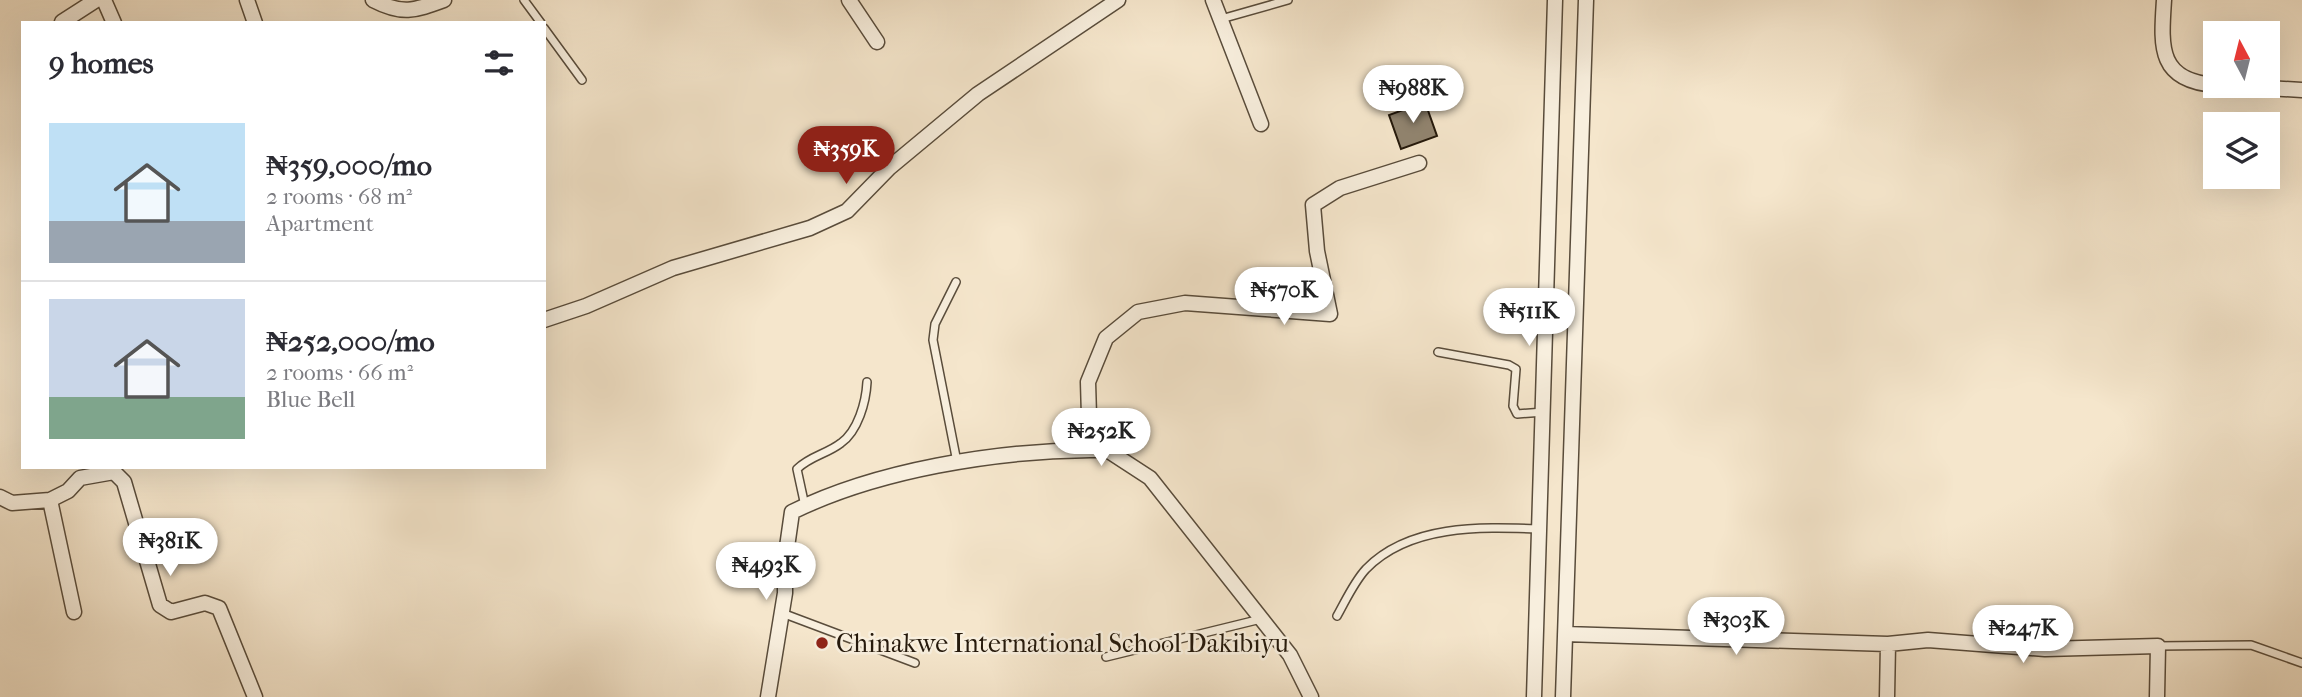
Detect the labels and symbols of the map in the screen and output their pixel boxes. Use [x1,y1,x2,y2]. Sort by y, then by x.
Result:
north arrow [2203,21,2280,98]
pin: ₦988K [1364,66,1462,125]
pin: ₦359K [797,127,895,186]
pin: ₦570K [1235,268,1333,327]
pin: ₦511K [1480,288,1578,348]
pin: ₦252K [1052,408,1150,468]
pin: ₦381K [121,518,219,578]
pin: ₦493K [717,542,815,602]
pin: ₦303K [1687,598,1785,657]
pin: ₦247K [1974,606,2072,665]
place label: Chinakwe International School Dakibiyu [836,628,1289,659]
marker: Chinakwe International School Dakibiyu [814,635,830,651]

